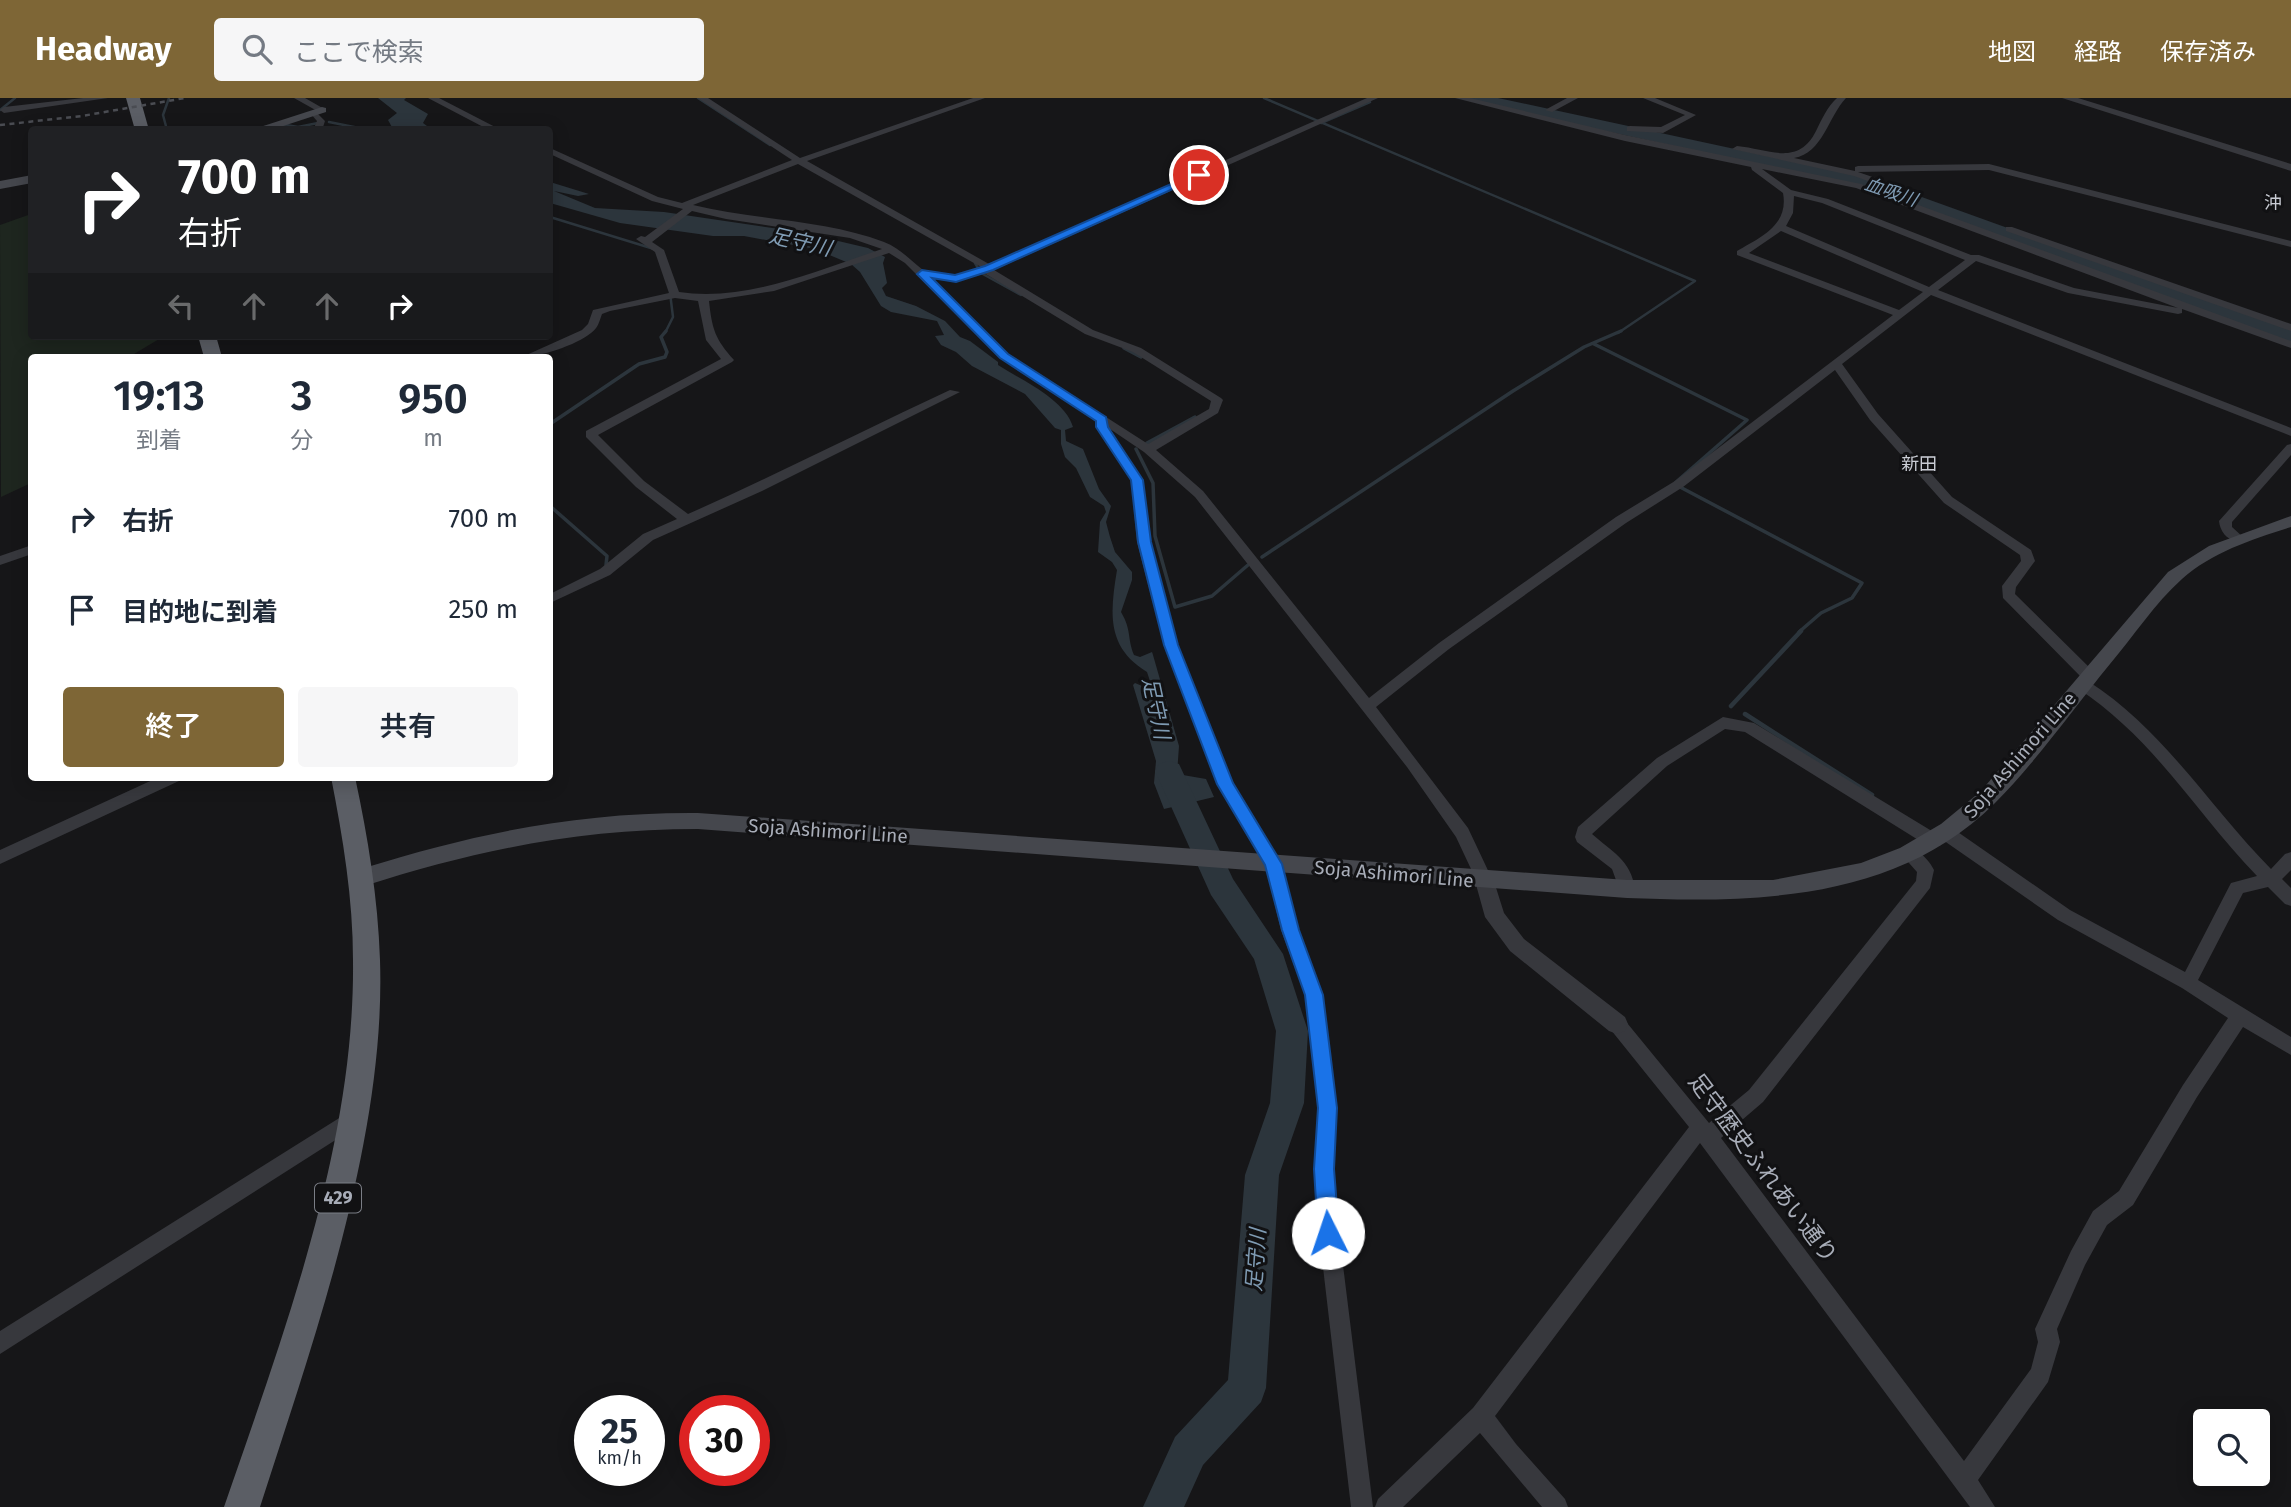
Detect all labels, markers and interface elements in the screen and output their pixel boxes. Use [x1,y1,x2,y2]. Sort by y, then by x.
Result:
search box [214,18,704,81]
text: Headway [35,29,172,69]
icon: search [238,30,276,68]
text: ここで検索 [294,37,424,68]
text: 地図 [1988,38,2036,66]
text: 経路 [2074,38,2122,66]
text: 保存済み [2160,38,2256,66]
pin [1169,145,1229,205]
text: 700 m [178,147,311,206]
icon: right [63,154,154,245]
icon: arrive [1180,156,1218,194]
water label: 血吸川 [1862,173,1922,212]
district label: 沖 [2264,192,2282,214]
text: 右折 [178,214,242,252]
water label: 足守川 [766,222,836,262]
icon: left [162,287,200,325]
icon: ahead [235,287,273,325]
icon: ahead [308,287,346,325]
icon: right [381,287,419,325]
text: 19:13 [113,371,205,421]
text: 3 [291,371,312,421]
text: 950 [398,374,468,424]
text: m [423,424,443,452]
text: 到着 [136,426,182,454]
text: 分 [290,426,313,454]
district label: 新田 [1901,453,1937,475]
icon: right [63,500,101,538]
text: 700 m [449,503,518,534]
text: 右折 [122,506,174,537]
icon: arrive [63,591,101,629]
text: 250 m [448,594,518,625]
text: 目的地に到着 [122,597,278,628]
water label: 足守川 [1137,674,1176,743]
button: 終了 [63,687,284,767]
button: 共有 [298,687,518,767]
street label: Soja Ashimori Line [1959,687,2081,823]
street label: Soja Ashimori Line [747,814,909,848]
street label: Soja Ashimori Line [1313,856,1475,892]
street label: 足守歴史ふれあい通り [1683,1068,1843,1268]
road number: 429 [315,1184,361,1212]
position arrow [1291,1196,1365,1270]
water label: 足守川 [1241,1226,1271,1292]
speed limit sign: 30 [679,1395,770,1486]
map controls [2193,1409,2270,1486]
button: search [2193,1409,2270,1486]
text: 25 [601,1410,638,1452]
text: km/h [597,1447,642,1469]

